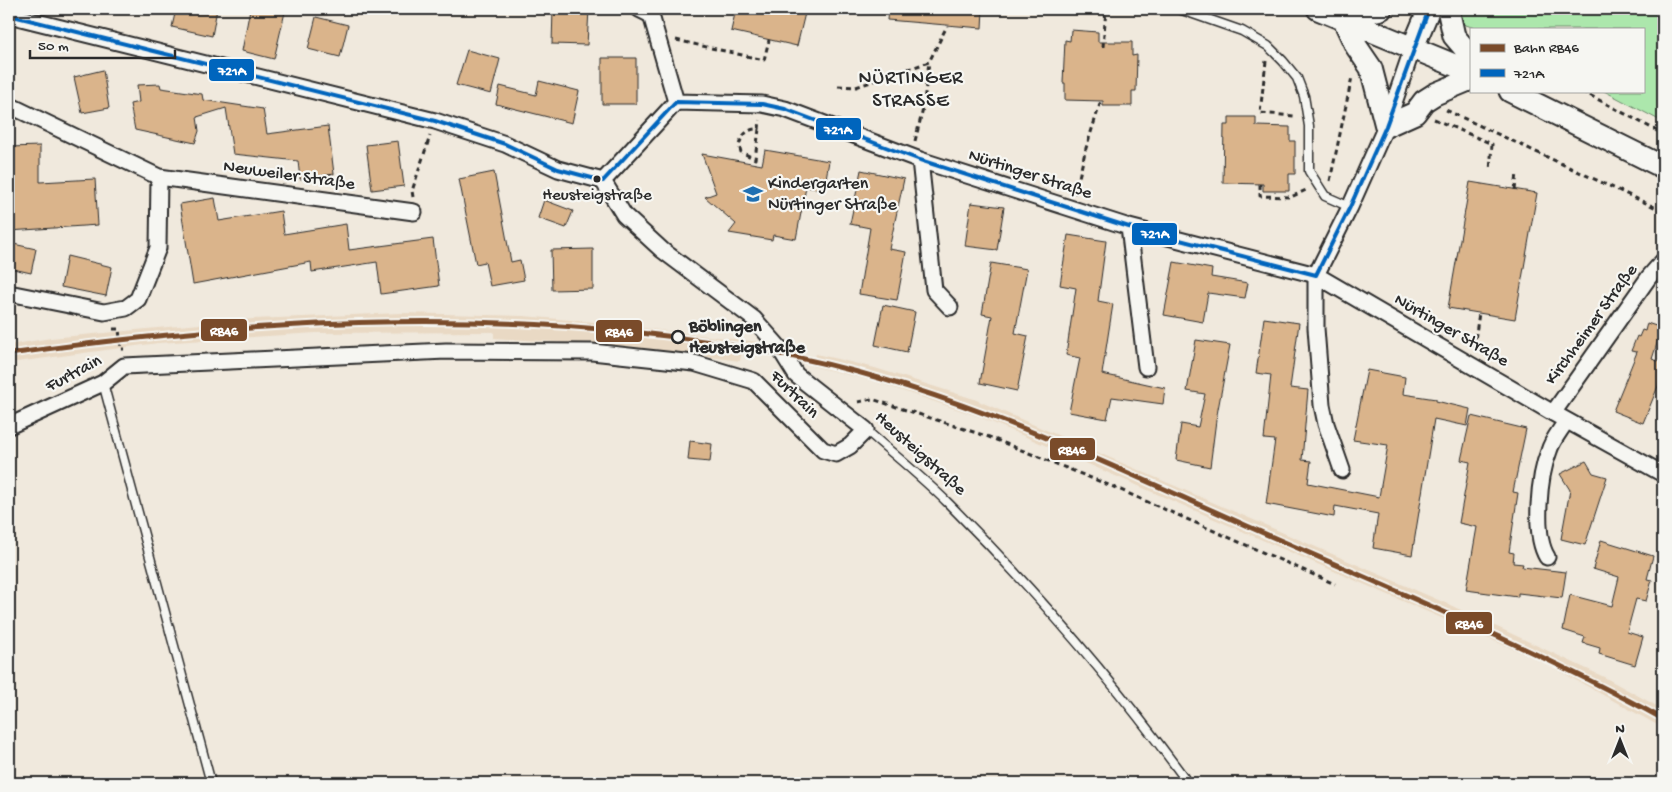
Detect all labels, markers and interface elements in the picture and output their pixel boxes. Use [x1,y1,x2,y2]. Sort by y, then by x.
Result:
scale bar [30,28,175,60]
legend [1470,28,1644,92]
text: 50 m [38,38,69,56]
text: Bahn RB46 [1513,40,1579,58]
line badge: 721A [208,58,255,82]
text: 721A [217,64,248,81]
text: 721A [1513,66,1545,84]
district label: NÜRTINGER STRASSE [858,68,964,114]
line badge: 721A [815,117,862,141]
text: 721A [823,123,854,140]
street label: Nürtinger Straße [965,145,1095,205]
street label: Neuweiler Straße [222,156,357,196]
marker: Heusteigstraße [592,174,602,184]
place label: Kindergarten Nürtinger Straße [768,174,898,216]
school or university icon: Kindergarten Nürtinger Straße [742,183,764,205]
place label: Heusteigstraße [542,186,652,206]
line badge: 721A [1131,222,1178,246]
text: 721A [1140,227,1171,244]
street label: Kirchheimer Straße [1541,260,1643,389]
street label: Nürtinger Straße [1390,290,1513,373]
place label: Böblingen Heusteigstraße [688,317,806,359]
line badge: RB46 [200,318,248,342]
line badge: RB46 [595,319,643,343]
text: RB46 [209,324,239,341]
text: RB46 [604,325,634,342]
marker: Böblingen Heusteigstraße [671,330,685,344]
street label: Furtrain [42,350,106,398]
street label: Furtrain [764,366,823,424]
street label: Heusteigstraße [870,407,971,501]
line badge: RB46 [1049,437,1096,461]
text: RB46 [1057,443,1087,460]
line badge: RB46 [1445,611,1493,635]
text: RB46 [1454,617,1484,634]
north arrow [1594,714,1644,764]
text: N [1615,721,1625,738]

